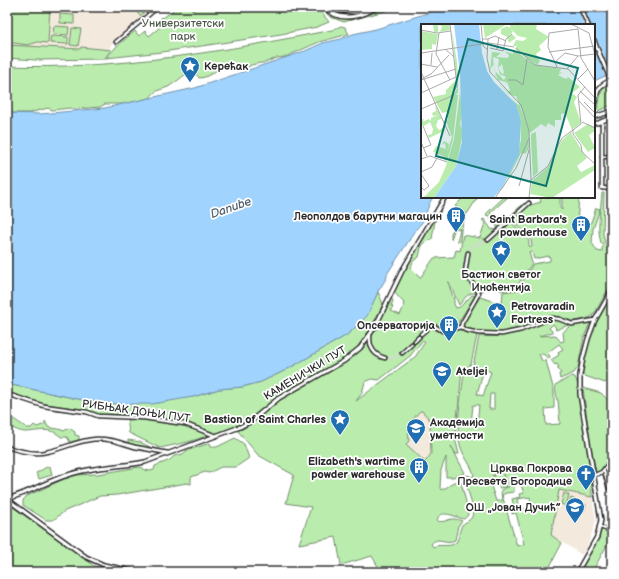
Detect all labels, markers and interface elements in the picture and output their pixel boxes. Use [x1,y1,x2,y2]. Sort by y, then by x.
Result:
park label: Универзитетски парк [142,17,224,43]
inset map [421,24,595,198]
place icon: Керећак [179,55,201,83]
place label: Керећак [204,60,248,73]
water label: Danube [209,194,254,222]
building icon: Леополдов барутни магацин [445,205,467,233]
place label: Леополдов барутни магацин [293,210,442,223]
place label: Saint Barbara's powderhouse [489,213,568,239]
building icon: Saint Barbara's powderhouse [570,214,592,242]
place icon: Бастион светог Иноћентија [490,239,512,267]
place label: Бастион светог Иноћентија [461,268,541,294]
place label: Petrovaradin Fortress [511,300,575,326]
place icon: Petrovaradin Fortress [486,301,508,329]
building icon: Опсерваторија [438,314,460,342]
place label: Опсерваторија [357,319,436,332]
street label: КАМЕНИЧКИ ПУТ [261,343,349,403]
school or university icon: Ateljei [431,360,453,388]
place label: Ateljei [455,365,488,378]
street label: РИБЊАК ДОЊИ ПУТ [81,397,191,425]
place icon: Bastion of Saint Charles [329,408,351,436]
place label: Bastion of Saint Charles [204,413,327,426]
place label: Академија уметности [429,416,485,442]
school or university icon: Академија уметности [405,417,427,445]
place label: Elizabeth's wartime powder warehouse [308,455,405,481]
building icon: Elizabeth's wartime powder warehouse [408,456,430,484]
place label: Црква Покрова Пресвете Богородице [457,462,573,488]
church icon: Црква Покрова Пресвете Богородице [575,463,597,491]
school or university icon: ОШ „Јован Дучић” [564,496,586,524]
place label: ОШ „Јован Дучић” [466,501,561,514]

